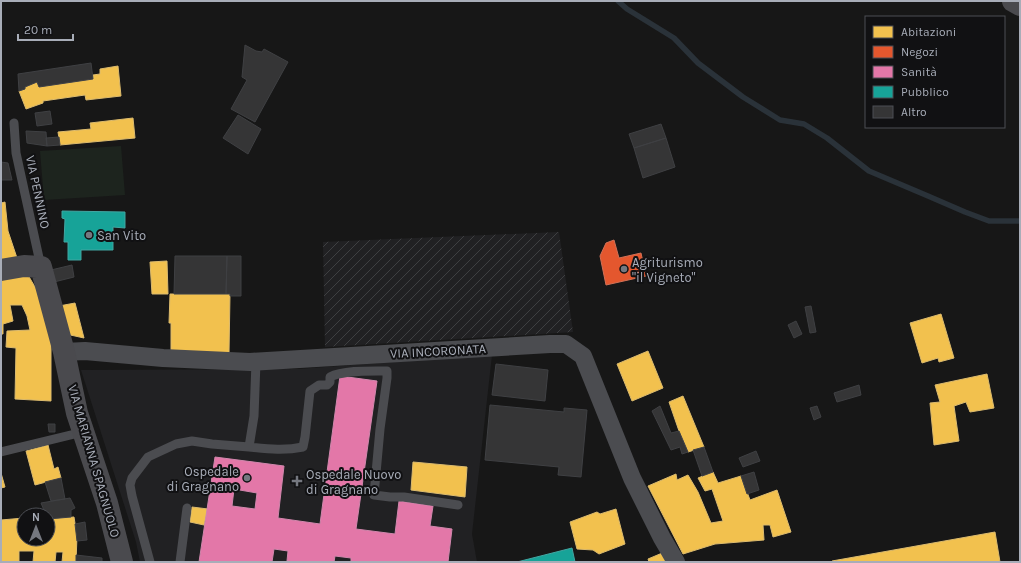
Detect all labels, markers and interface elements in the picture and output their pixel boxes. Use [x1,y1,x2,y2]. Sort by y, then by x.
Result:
scale bar [18,16,73,42]
legend [865,16,1005,128]
text: 20 m [24,23,52,37]
text: Abitazioni [901,25,956,39]
text: Negozi [901,45,938,59]
text: Sanità [901,65,937,79]
text: Pubblico [901,85,949,99]
text: Altro [901,105,927,119]
street label: VIA PENNINO [23,154,53,230]
place label: San Vito [97,228,146,243]
marker: San Vito [84,230,94,240]
place label: Agriturismo "il Vigneto" [632,255,703,285]
marker: Agriturismo "il Vigneto" [619,264,629,274]
street label: VIA INCORONATA [390,341,487,361]
street label: VIA MARIANNA SPAGNUOLO [65,383,123,539]
place label: Ospedale di Gragnano [167,464,239,494]
place label: Ospedale Nuovo di Gragnano [306,467,401,497]
marker: Ospedale di Gragnano [242,473,252,483]
marker: Ospedale Nuovo di Gragnano [291,475,303,487]
north arrow [16,507,56,547]
text: N [32,511,40,524]

